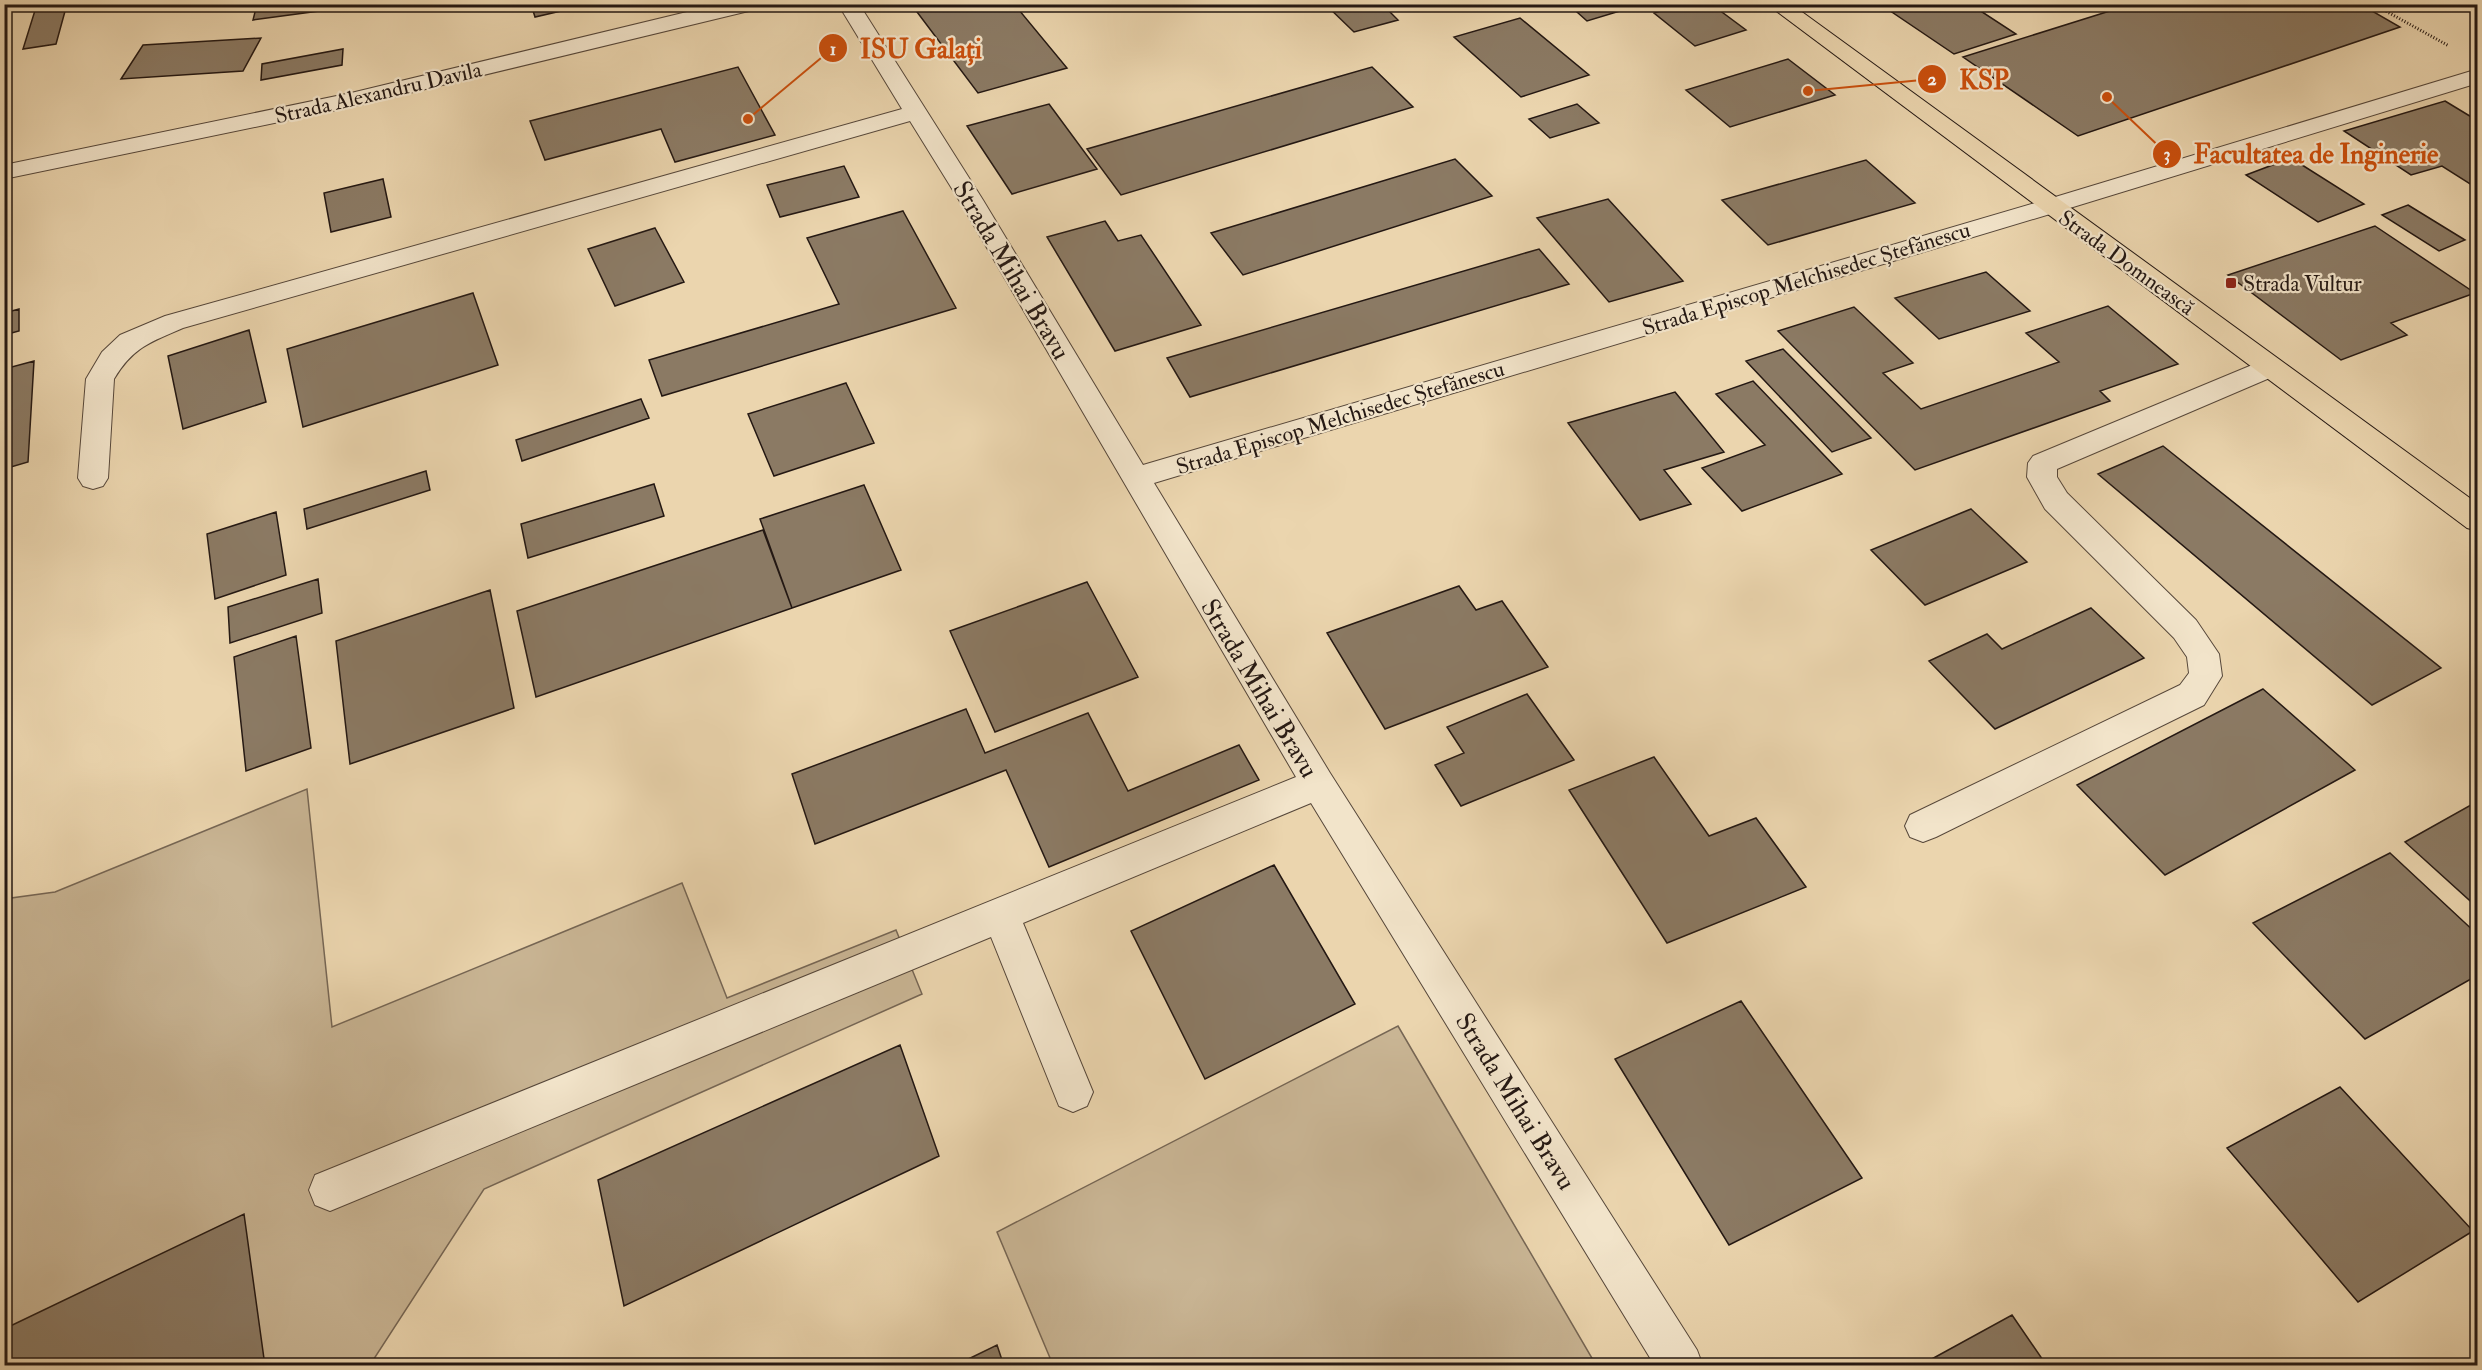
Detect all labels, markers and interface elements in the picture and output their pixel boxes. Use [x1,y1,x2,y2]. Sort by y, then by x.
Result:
callout: ISU Galați [818,26,994,71]
text: ISU Galați [860,33,982,66]
text: 1 [830,38,836,61]
street label: Strada Alexandru Davila [272,55,485,130]
callout: KSP [1917,57,2021,102]
text: KSP [1959,64,2009,97]
text: 2 [1927,68,1937,91]
callout: Facultatea de Inginerie [2152,131,2451,176]
text: Facultatea de Inginerie [2194,138,2439,172]
text: 3 [2164,143,2171,166]
street label: Strada Mihai Bravu [945,175,1077,366]
street label: Strada Domnească [2053,204,2201,322]
street label: Strada Episcop Melchisedec Ștefănescu [1639,216,1974,343]
place label: Strada Vultur [2243,270,2363,298]
marker: Strada Vultur [2224,276,2238,290]
street label: Strada Episcop Melchisedec Ștefănescu [1173,355,1508,482]
street label: Strada Mihai Bravu [1193,593,1325,784]
street label: Strada Mihai Bravu [1448,1007,1582,1196]

